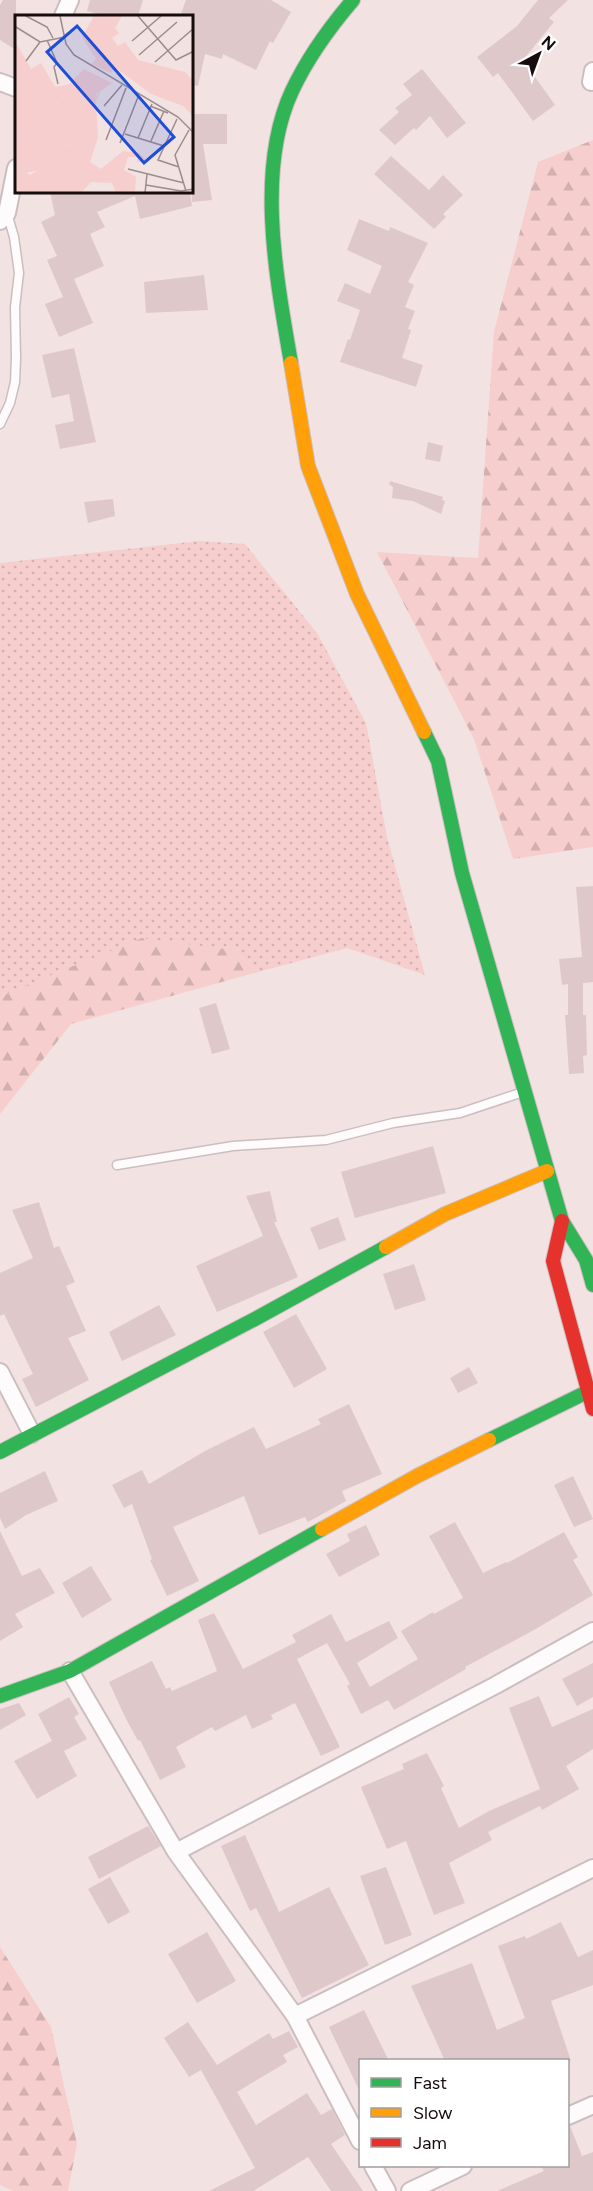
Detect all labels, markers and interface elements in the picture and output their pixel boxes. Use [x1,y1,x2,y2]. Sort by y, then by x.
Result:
inset map [15,15,194,194]
north arrow [509,24,569,84]
text: N [538,32,559,54]
legend [359,2059,569,2167]
text: Fast [413,2072,447,2094]
text: Slow [413,2102,452,2124]
text: Jam [413,2132,447,2154]

